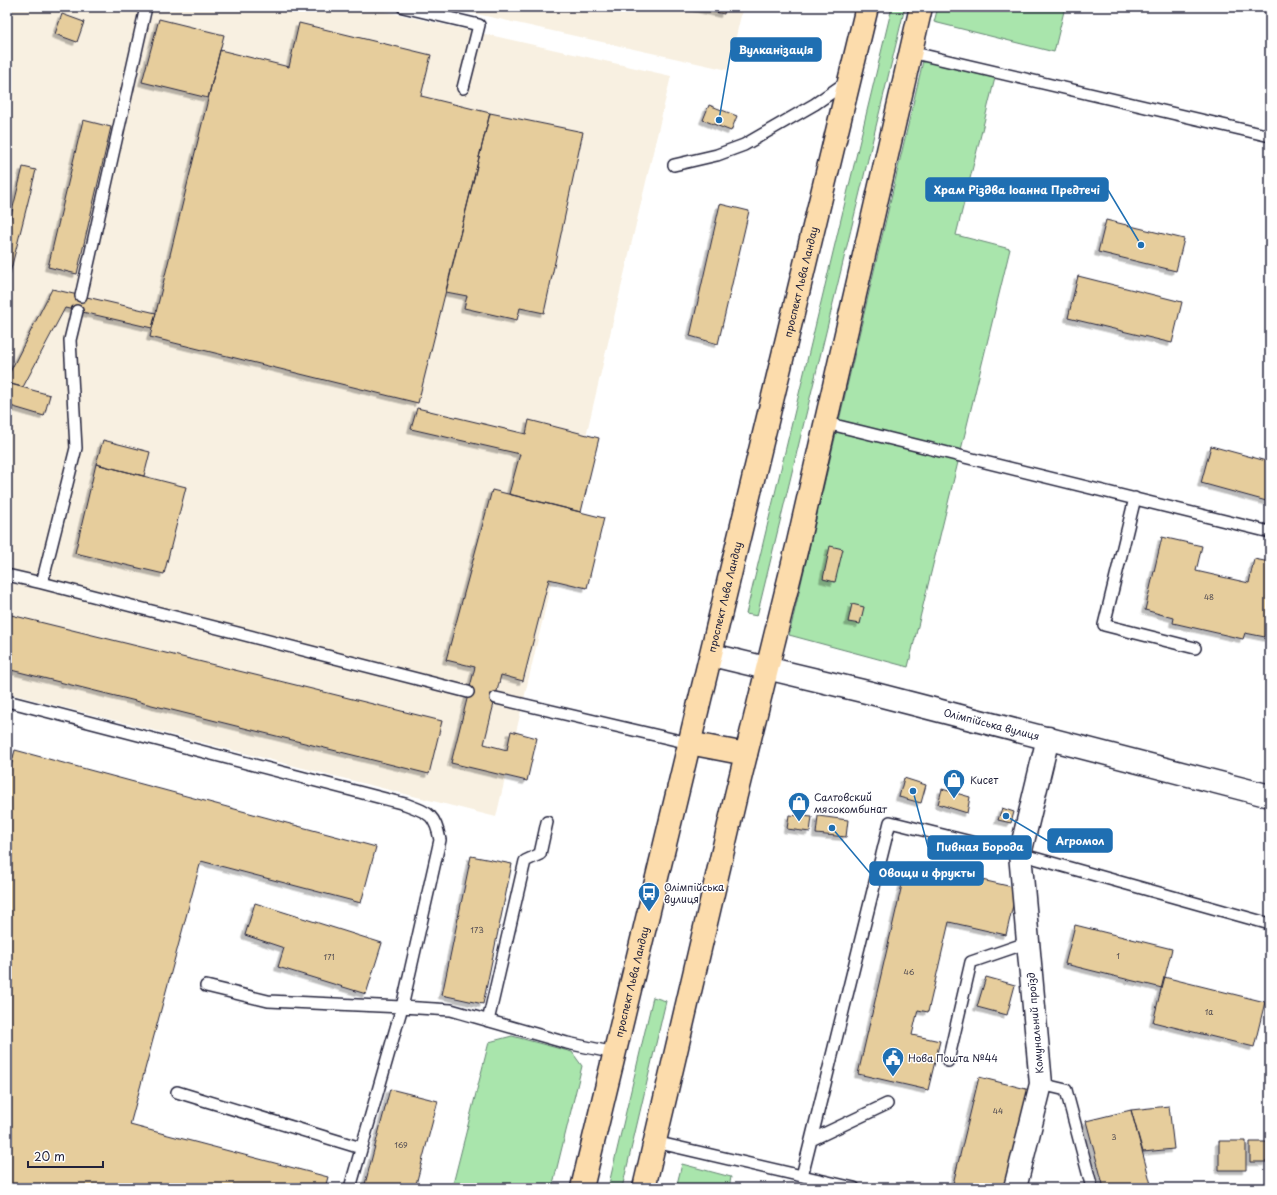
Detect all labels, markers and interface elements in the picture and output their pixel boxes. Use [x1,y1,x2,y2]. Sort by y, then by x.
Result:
callout: Вулканізація [731,38,821,61]
text: Вулканізація [739,41,813,58]
callout: Храм Різдва Іоанна Предтечі [926,178,1108,201]
text: Храм Різдва Іоанна Предтечі [934,181,1100,198]
street label: проспект Льва Ландау [780,225,822,339]
street label: проспект Льва Ландау [704,540,746,654]
house number: 48 [1204,591,1214,603]
street label: Олімпійська вулиця [942,704,1041,743]
shop icon: Кисет [941,767,967,800]
place label: Кисет [970,772,998,787]
place label: Салтовский мясокомбинат [814,789,888,816]
shop icon: Салтовский мясокомбинат [786,790,812,823]
callout: Агромол [1048,829,1112,852]
text: Агромол [1055,832,1104,849]
callout: Пивная Борода [928,836,1031,859]
text: Пивная Борода [936,838,1024,855]
callout: Овощи и фрукты [870,862,983,885]
text: Овощи и фрукты [879,864,975,881]
place label: Олімпійська вулиця [664,879,725,906]
bus stop icon: Олімпійська вулиця [636,880,662,913]
house number: 173 [470,924,484,936]
street label: проспект Льва Ландау [611,925,653,1039]
house number: 1 [1116,950,1120,962]
house number: 171 [324,951,334,963]
house number: 46 [904,966,915,978]
street label: Комунальний проїзд [1023,972,1047,1074]
house number: 1а [1205,1006,1213,1018]
public building icon: Нова Пошта №44 [880,1045,906,1078]
place label: Нова Пошта №44 [908,1050,998,1065]
house number: 44 [993,1105,1003,1117]
house number: 3 [1111,1131,1117,1143]
house number: 169 [394,1139,408,1151]
scale bar [28,1143,103,1169]
text: 20 m [34,1147,65,1165]

